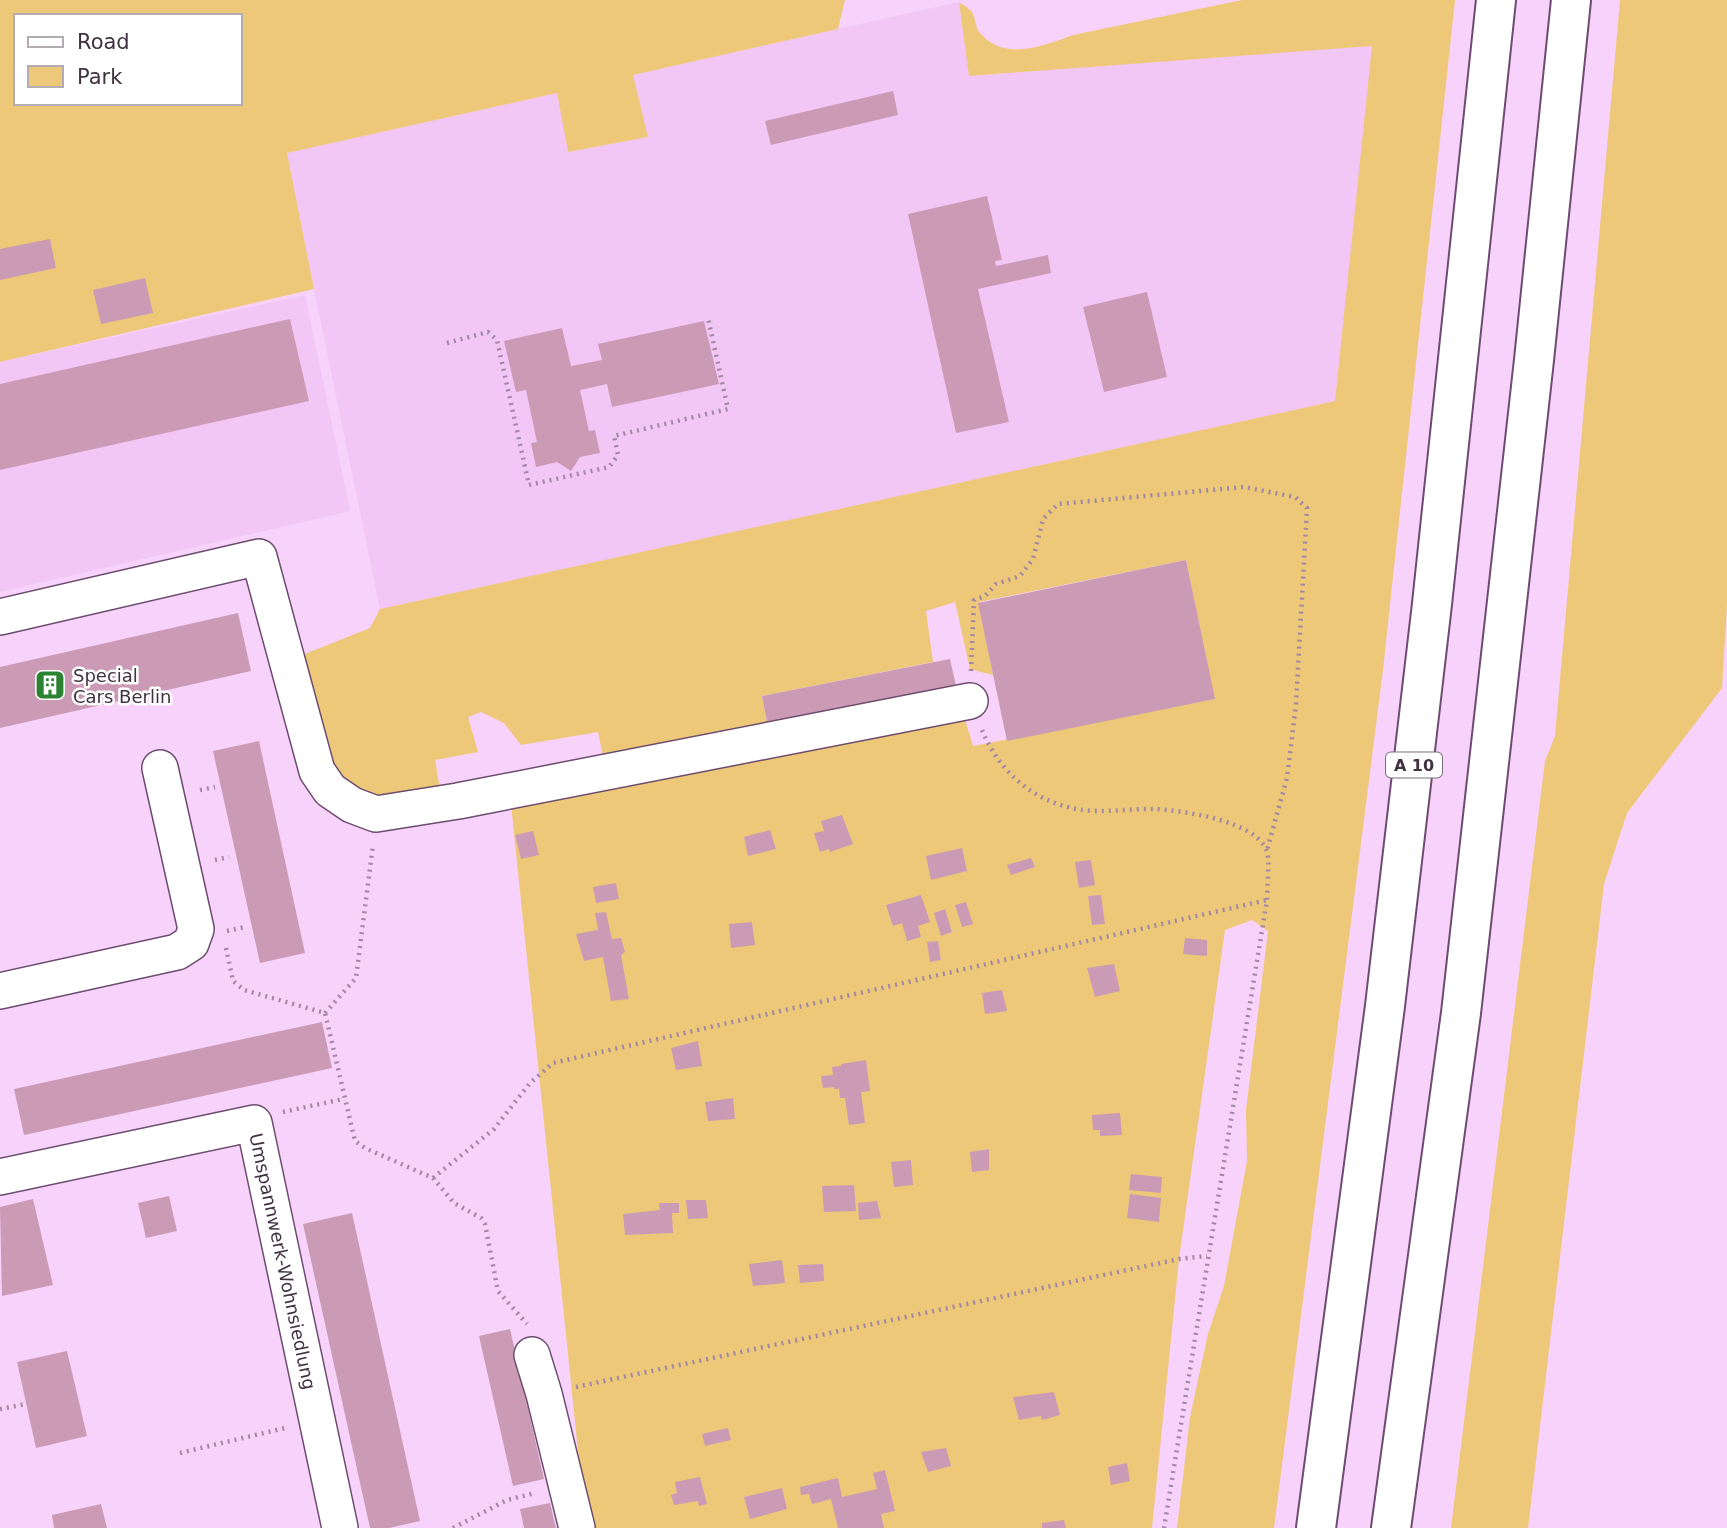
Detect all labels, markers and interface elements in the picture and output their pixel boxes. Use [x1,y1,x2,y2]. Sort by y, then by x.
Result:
legend [14,14,242,105]
text: Road [77,30,130,54]
text: Park [77,65,123,89]
place label: Special Cars Berlin [73,665,171,707]
building icon: Special Cars Berlin [33,668,67,702]
road number: A 10 [1386,752,1442,778]
street label: Umspannwerk-Wohnsiedlung [246,1131,321,1391]

